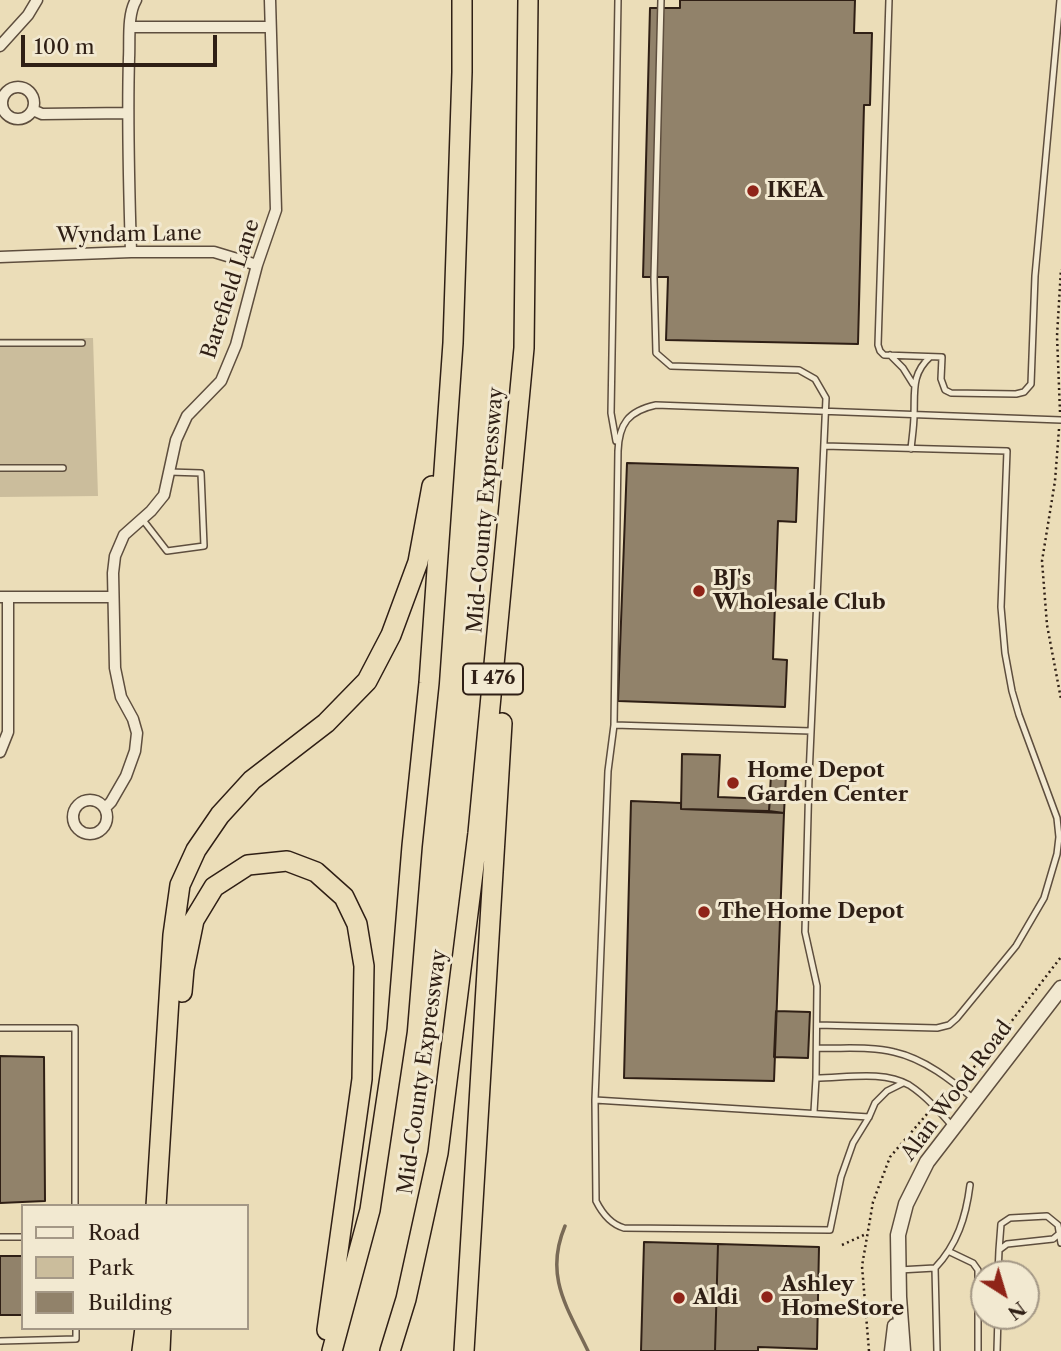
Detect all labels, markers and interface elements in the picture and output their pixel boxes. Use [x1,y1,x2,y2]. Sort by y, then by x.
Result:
scale bar [24,21,220,65]
text: 100 m [34,34,95,59]
place label: IKEA [767,178,824,204]
marker: IKEA [745,183,761,199]
street label: Barefield Lane [197,216,265,362]
street label: Wyndam Lane [56,221,202,249]
street label: Mid-County Expressway [463,386,509,634]
place label: BJ's Wholesale Club [713,566,886,616]
marker: BJ's Wholesale Club [691,583,707,599]
road number: I 476 [463,664,523,694]
place label: Home Depot Garden Center [747,758,908,808]
marker: Home Depot Garden Center [725,775,741,791]
place label: The Home Depot [718,899,904,925]
marker: The Home Depot [696,904,712,920]
street label: Mid-County Expressway [393,948,453,1196]
street label: Alan Wood Road [896,1016,1018,1166]
legend [21,1204,248,1330]
text: Road [88,1220,140,1245]
text: Park [88,1255,134,1280]
north arrow [970,1260,1040,1330]
place label: Ashley HomeStore [781,1272,904,1322]
place label: Aldi [693,1285,738,1311]
marker: Ashley HomeStore [759,1289,775,1305]
text: Building [88,1290,172,1315]
marker: Aldi [671,1290,687,1306]
text: N [1003,1296,1030,1325]

